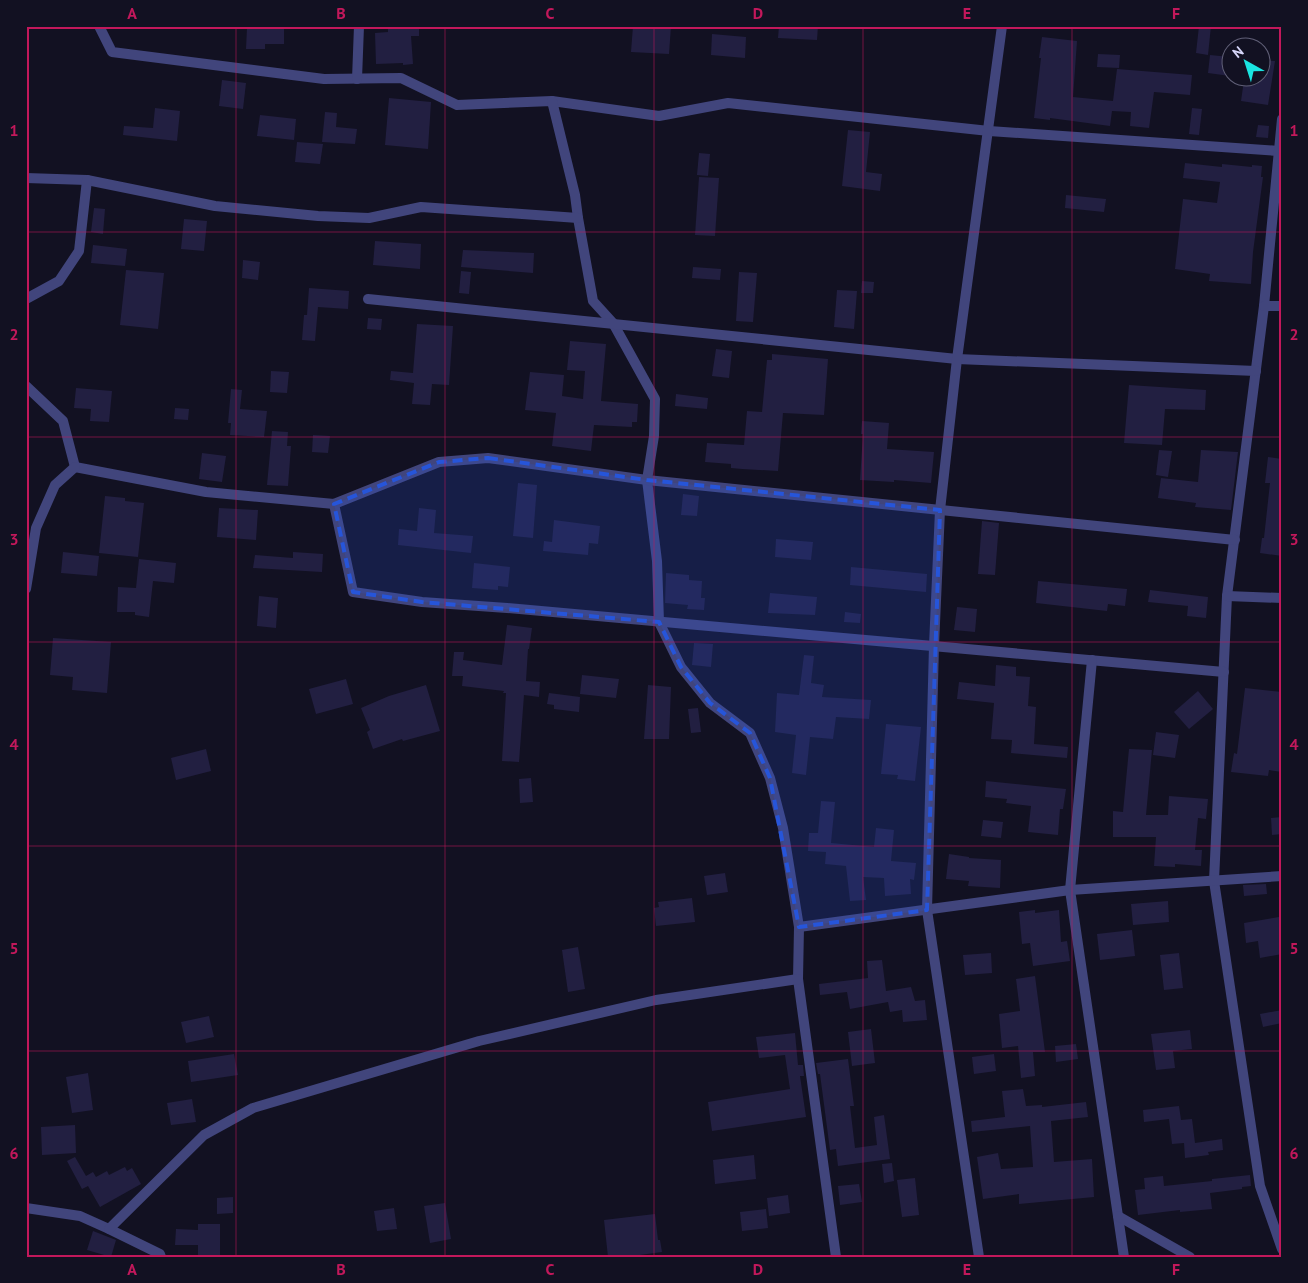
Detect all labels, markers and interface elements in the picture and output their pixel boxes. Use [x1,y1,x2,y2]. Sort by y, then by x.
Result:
text: A [127,3,137,23]
text: B [336,3,346,23]
text: C [546,3,555,23]
text: D [753,3,763,23]
text: E [963,3,971,23]
text: F [1172,3,1180,23]
north arrow [1220,38,1270,88]
text: N [1229,42,1247,62]
text: 1 [9,120,19,140]
text: 1 [1289,120,1299,140]
text: 2 [9,324,19,344]
text: 2 [1289,324,1299,344]
text: 3 [9,529,19,549]
text: 3 [1289,529,1299,549]
text: 4 [9,734,19,754]
text: 4 [1289,734,1299,754]
text: 5 [9,938,19,958]
text: 5 [1289,938,1299,958]
text: 6 [9,1143,19,1163]
text: 6 [1289,1143,1299,1163]
text: A [127,1259,137,1279]
text: B [336,1259,346,1279]
text: C [546,1259,555,1279]
text: D [753,1259,763,1279]
text: E [963,1259,971,1279]
text: F [1172,1259,1180,1279]

